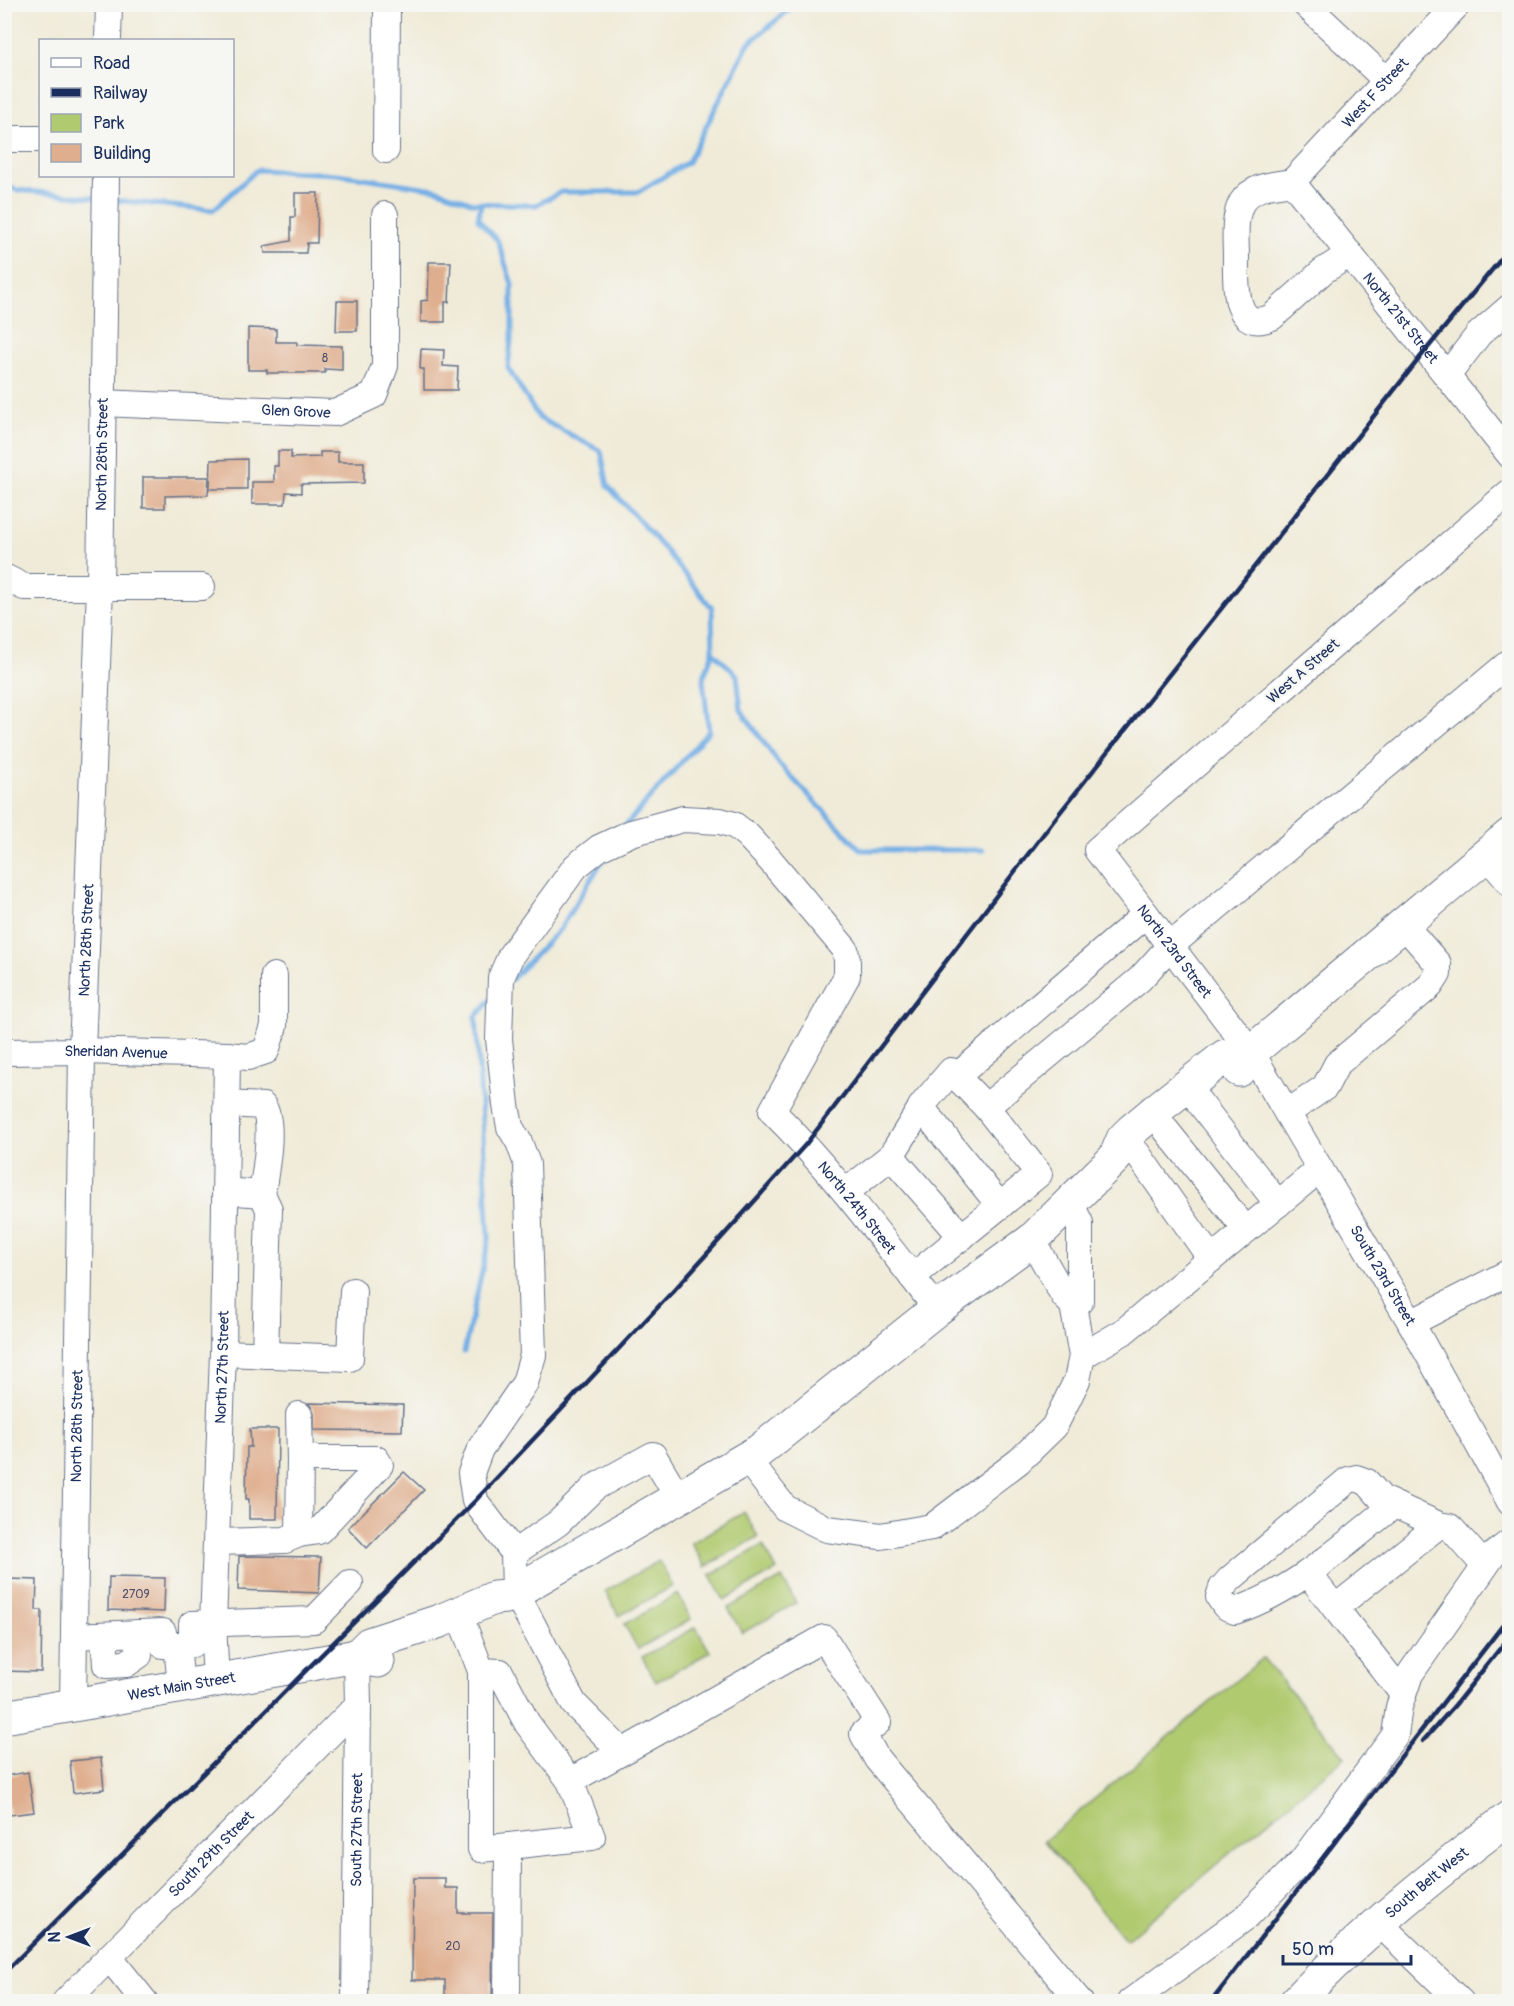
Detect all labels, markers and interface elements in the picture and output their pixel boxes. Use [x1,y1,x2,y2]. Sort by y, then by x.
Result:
legend [39,39,234,177]
text: Road [93,52,130,75]
street label: West F Street [1338,53,1414,132]
text: Railway [93,82,148,105]
text: Park [93,112,125,135]
text: Building [93,142,151,165]
street label: North 21st Street [1358,269,1443,368]
house number: 8 [322,351,328,366]
street label: North 28th Street [92,397,113,511]
street label: Glen Grove [261,401,332,423]
street label: West A Street [1263,634,1344,708]
street label: North 28th Street [75,882,99,997]
street label: North 23rd Street [1132,901,1216,1003]
street label: Sheridan Avenue [64,1042,168,1063]
street label: North 24th Street [813,1158,900,1259]
street label: South 23rd Street [1345,1222,1420,1330]
street label: North 27th Street [211,1310,234,1424]
street label: North 28th Street [67,1368,88,1483]
house number: 2709 [122,1587,150,1602]
street label: West Main Street [126,1668,238,1705]
street label: South 27th Street [347,1772,367,1887]
street label: South 29th Street [165,1806,259,1902]
street label: South Belt West [1381,1843,1473,1923]
north arrow [39,1907,99,1967]
scale bar [1283,1928,1410,1966]
text: N [45,1931,65,1942]
text: 50 m [1292,1938,1334,1961]
house number: 20 [446,1939,460,1954]

